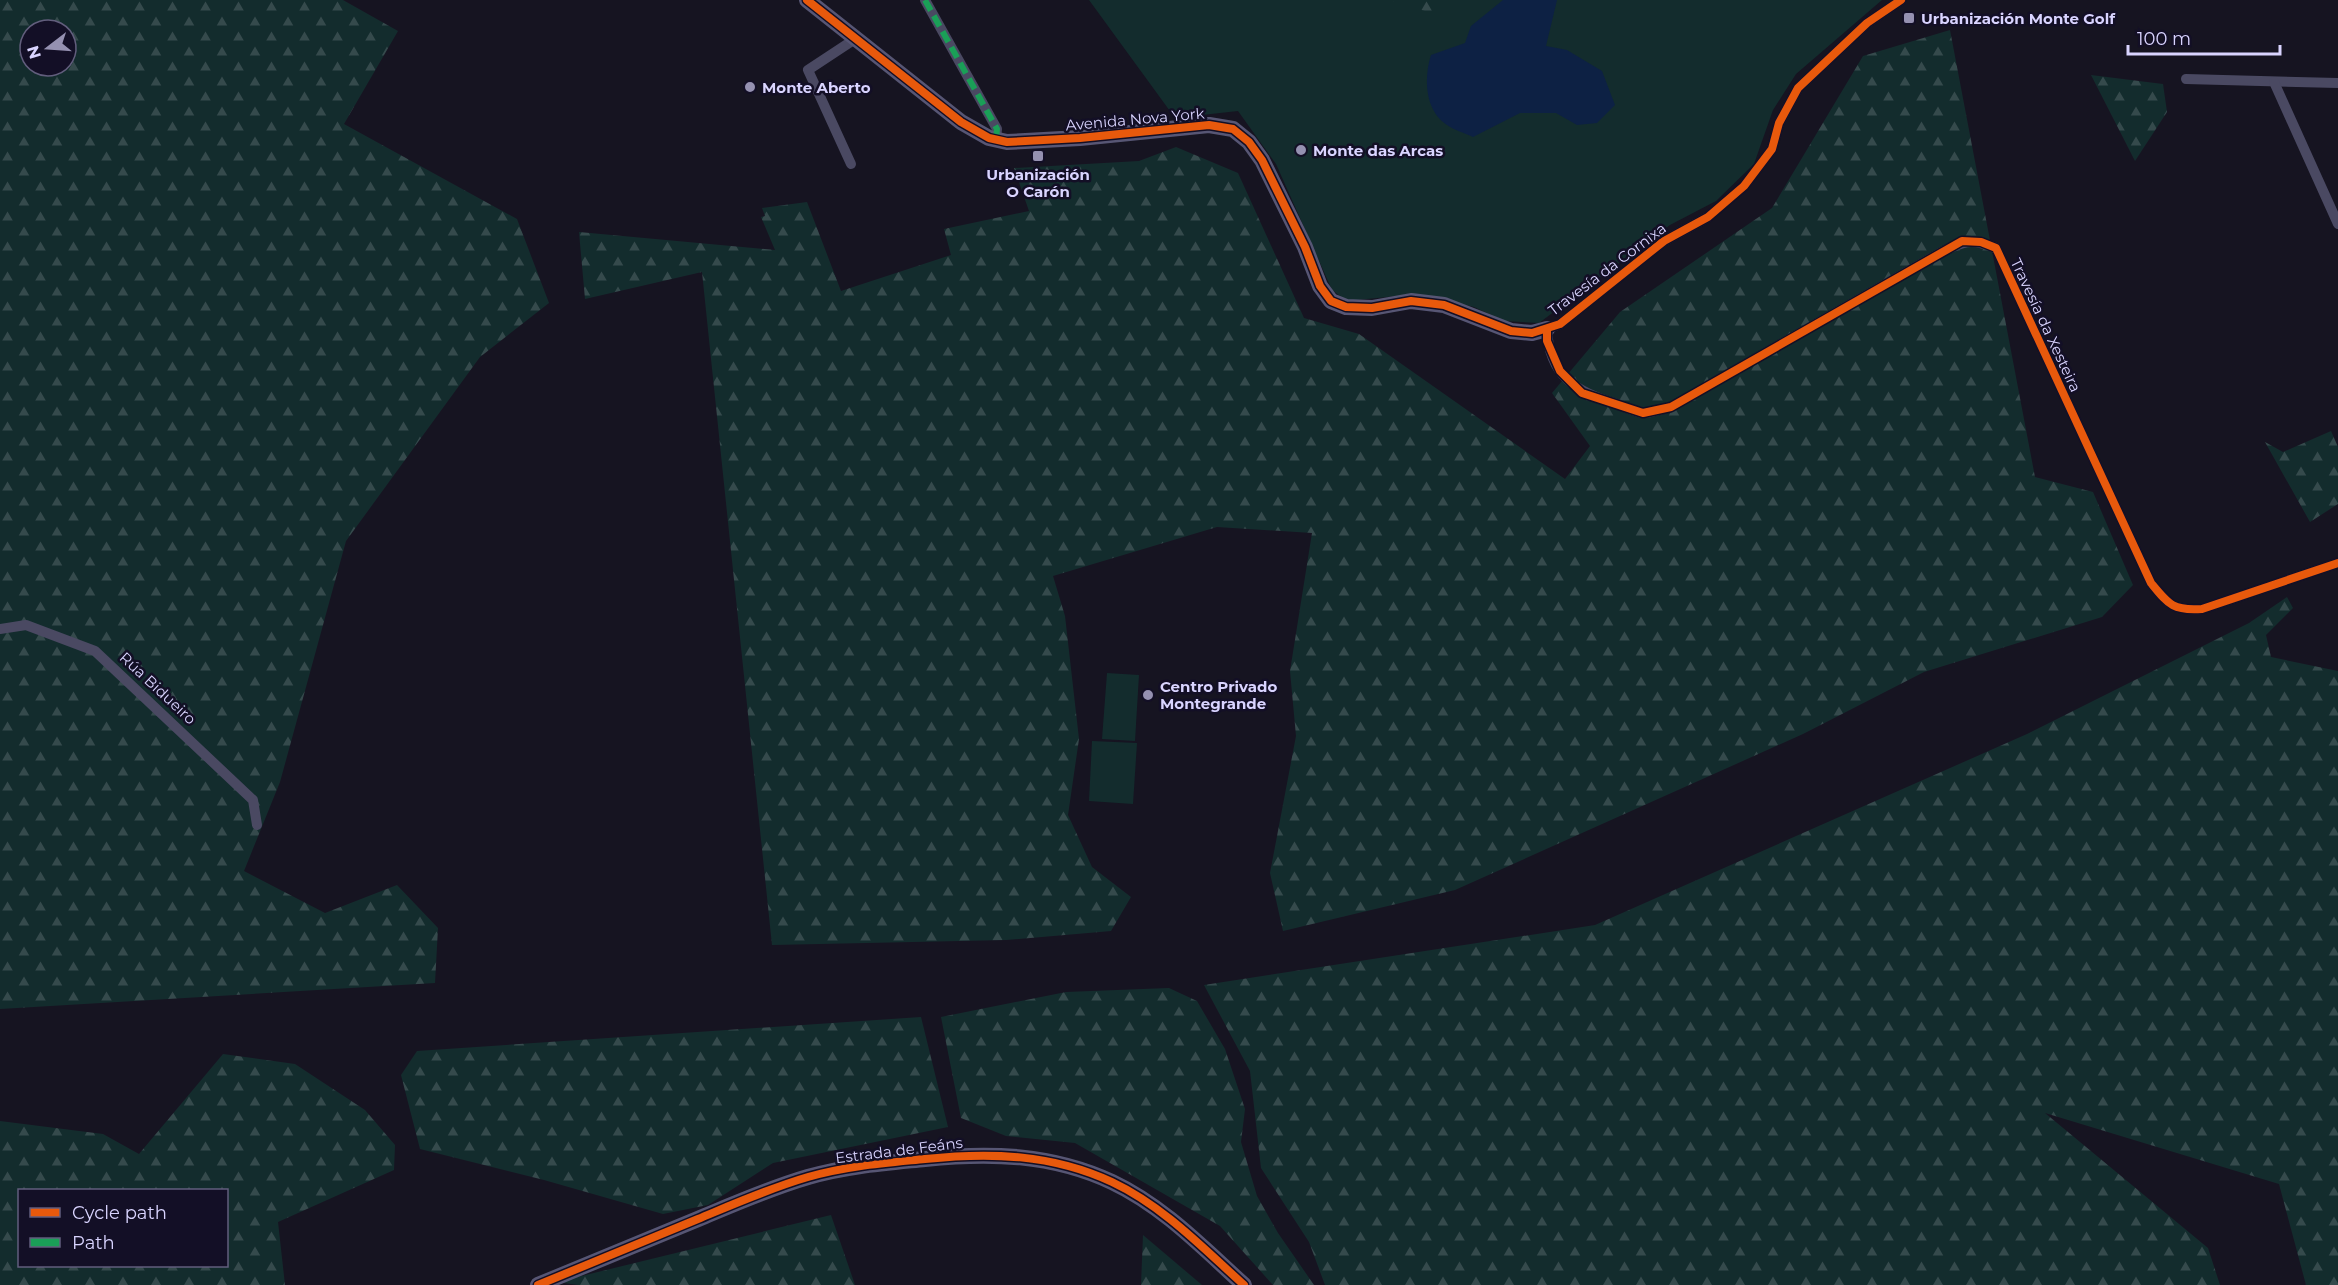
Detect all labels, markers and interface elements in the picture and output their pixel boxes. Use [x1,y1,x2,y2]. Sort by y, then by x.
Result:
place label: Urbanización Monte Golf [1921,9,2116,28]
marker: Urbanización Monte Golf [1902,11,1916,25]
north arrow [18,18,78,78]
scale bar [2128,18,2280,56]
text: 100 m [2137,28,2191,50]
text: N [23,43,45,61]
place label: Monte Aberto [762,78,871,97]
marker: Monte Aberto [743,80,757,94]
street label: Avenida Nova York [1065,103,1205,135]
place label: Monte das Arcas [1313,141,1443,160]
marker: Monte das Arcas [1294,143,1308,157]
marker: Urbanización O Carón [1031,149,1045,163]
place label: Urbanización O Carón [986,165,1090,201]
street label: Travesía da Cornixa [1544,218,1670,320]
street label: Travesía da Xesteira [2007,255,2085,395]
street label: Rúa Bidueiro [116,648,200,728]
place label: Centro Privado Montegrande [1160,677,1277,713]
marker: Centro Privado Montegrande [1141,688,1155,702]
street label: Estrada de Feáns [834,1133,964,1167]
legend [18,1189,228,1267]
text: Cycle path [72,1202,167,1224]
text: Path [72,1232,115,1254]

